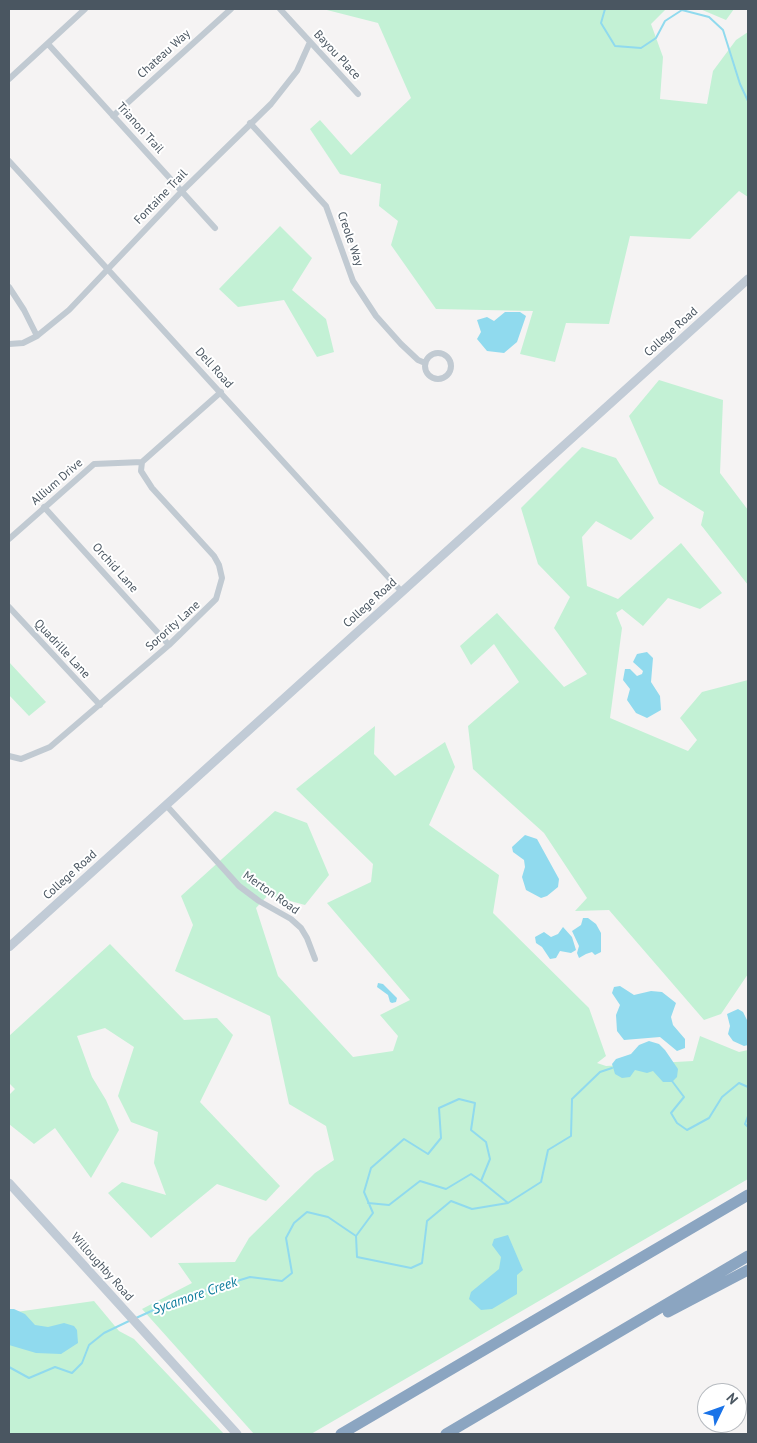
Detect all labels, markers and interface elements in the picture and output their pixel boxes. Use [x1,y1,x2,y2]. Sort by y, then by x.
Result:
street label: Chateau Way [135,27,193,81]
street label: Bayou Place [311,27,363,83]
street label: Trianon Trail [113,100,167,156]
street label: Fontaine Trail [131,167,191,227]
street label: Creole Way [334,210,366,268]
street label: College Road [641,304,701,360]
street label: Dell Road [192,345,236,391]
street label: Allium Drive [28,456,86,508]
street label: Orchid Lane [89,540,141,596]
street label: College Road [340,575,400,631]
street label: Sorority Lane [143,598,203,654]
street label: Quadrille Lane [31,617,93,681]
street label: College Road [40,847,100,903]
street label: Merton Road [240,868,302,918]
street label: Willoughby Road [68,1230,136,1304]
water label: Sycamore Creek [150,1274,240,1318]
north arrow [697,1383,747,1433]
text: N [723,1389,742,1408]

